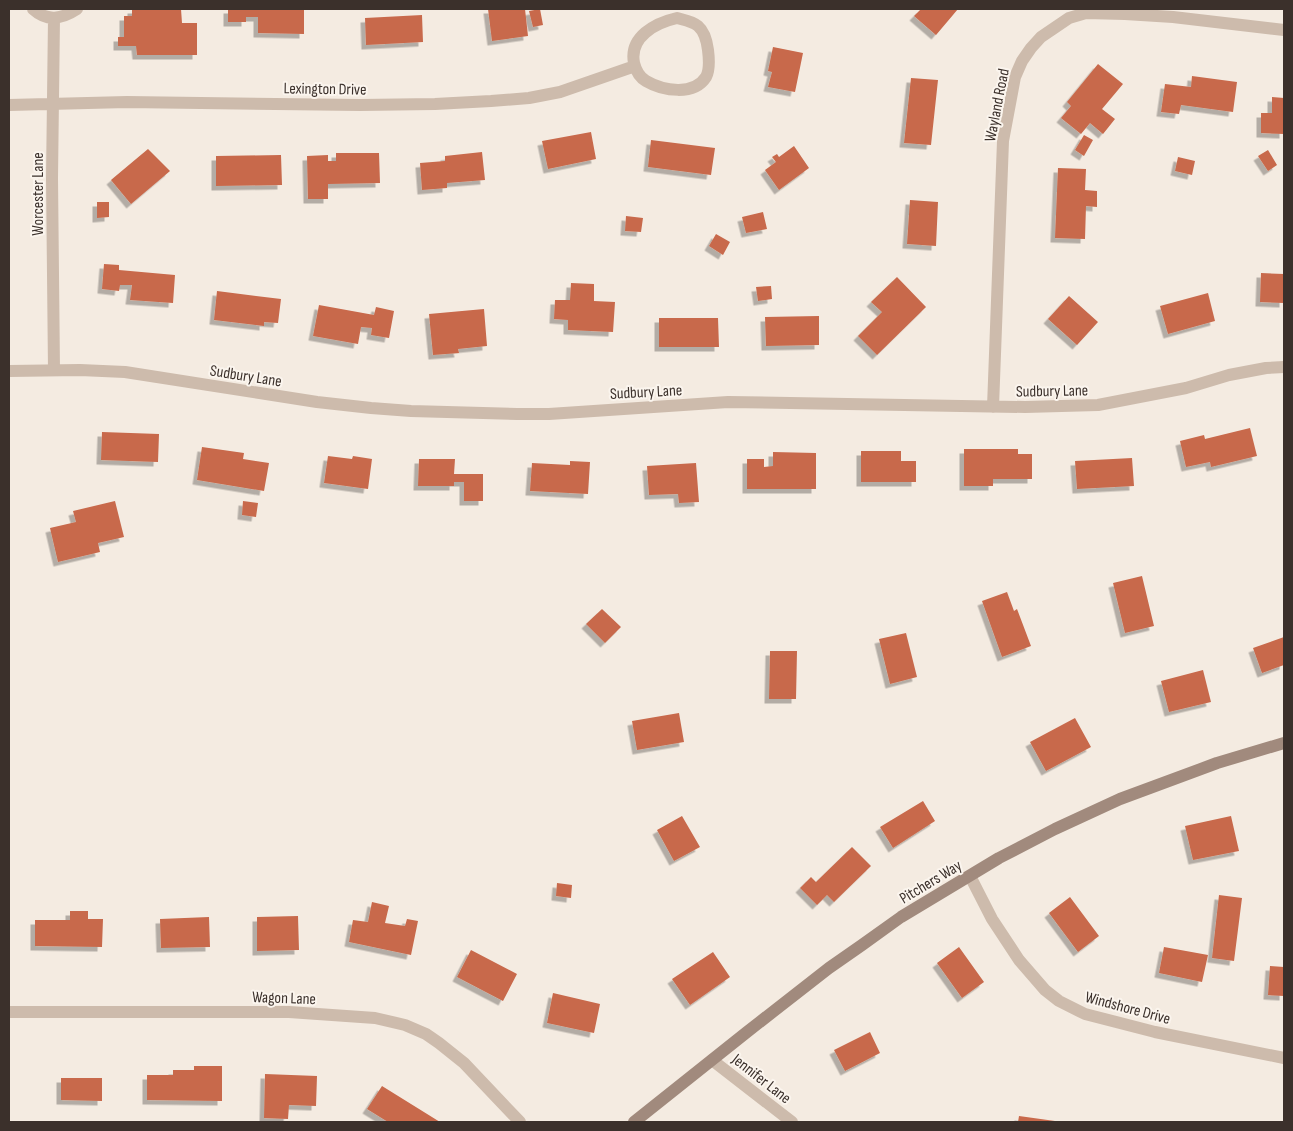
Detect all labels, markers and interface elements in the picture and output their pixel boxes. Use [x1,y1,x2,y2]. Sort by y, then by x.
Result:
street label: Wayland Road [981,67,1014,143]
street label: Lexington Drive [283,79,367,100]
street label: Worcester Lane [29,152,48,236]
street label: Sudbury Lane [209,361,283,392]
street label: Sudbury Lane [609,381,683,404]
street label: Sudbury Lane [1016,381,1088,402]
street label: Pitchers Way [896,856,965,908]
street label: Wagon Lane [252,988,316,1009]
street label: Windshore Drive [1083,988,1172,1029]
street label: Jennifer Lane [727,1050,794,1108]

